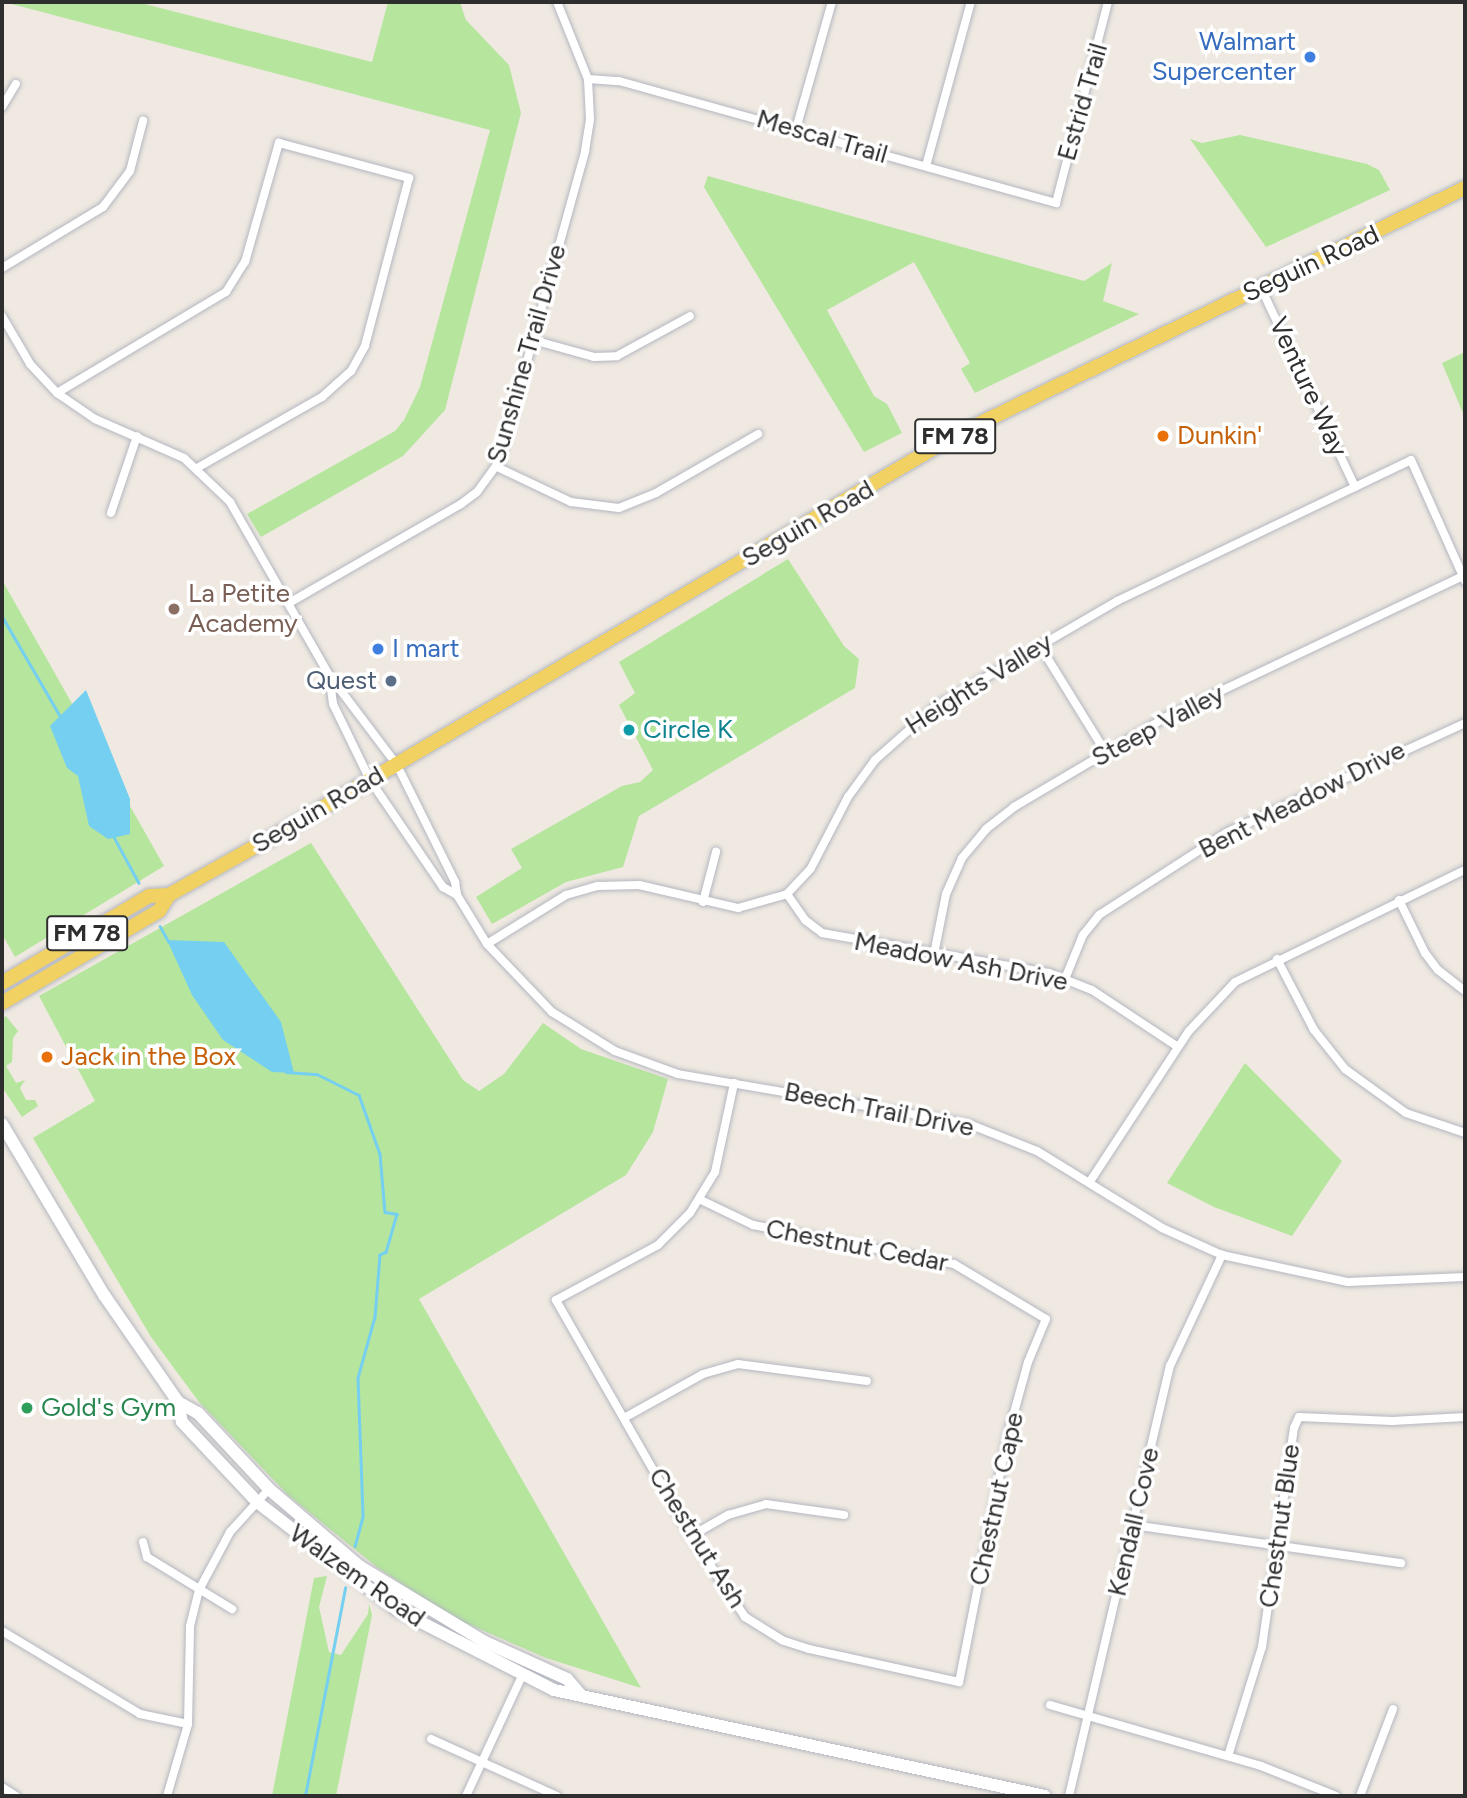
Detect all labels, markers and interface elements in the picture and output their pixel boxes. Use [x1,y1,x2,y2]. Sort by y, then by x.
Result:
place label: Walmart Supercenter [1152,26,1296,88]
street label: Estrid Trail [1051,40,1115,164]
marker: Walmart Supercenter [1302,49,1318,65]
street label: Mescal Trail [753,103,891,171]
street label: Seguin Road [1238,219,1384,309]
street label: Sunshine Trail Drive [481,241,573,467]
street label: Venture Way [1262,312,1354,462]
road number: FM 78 [913,416,997,456]
place label: Dunkin' [1177,420,1262,452]
marker: Dunkin' [1155,428,1171,444]
street label: Seguin Road [737,474,879,574]
place label: La Petite Academy [188,578,298,640]
marker: La Petite Academy [166,601,182,617]
street label: Heights Valley [900,626,1058,742]
place label: I mart [392,633,459,665]
marker: I mart [370,641,386,657]
place label: Quest [306,665,377,697]
marker: Quest [383,673,399,689]
street label: Steep Valley [1087,678,1229,774]
place label: Circle K [643,714,733,746]
marker: Circle K [621,722,637,738]
street label: Bent Meadow Drive [1194,735,1410,865]
street label: Seguin Road [247,760,389,860]
road number: FM 78 [45,912,129,953]
street label: Meadow Ash Drive [852,926,1070,998]
place label: Jack in the Box [61,1041,236,1073]
marker: Jack in the Box [39,1049,55,1065]
street label: Beech Trail Drive [781,1076,977,1144]
street label: Chestnut Cedar [763,1213,951,1279]
place label: Gold's Gym [41,1392,176,1424]
marker: Gold's Gym [19,1400,35,1416]
street label: Chestnut Cape [963,1410,1031,1588]
street label: Chestnut Blue [1253,1442,1307,1610]
street label: Kendall Cove [1102,1445,1166,1599]
street label: Chestnut Ash [642,1462,752,1614]
street label: Walzem Road [283,1518,431,1634]

